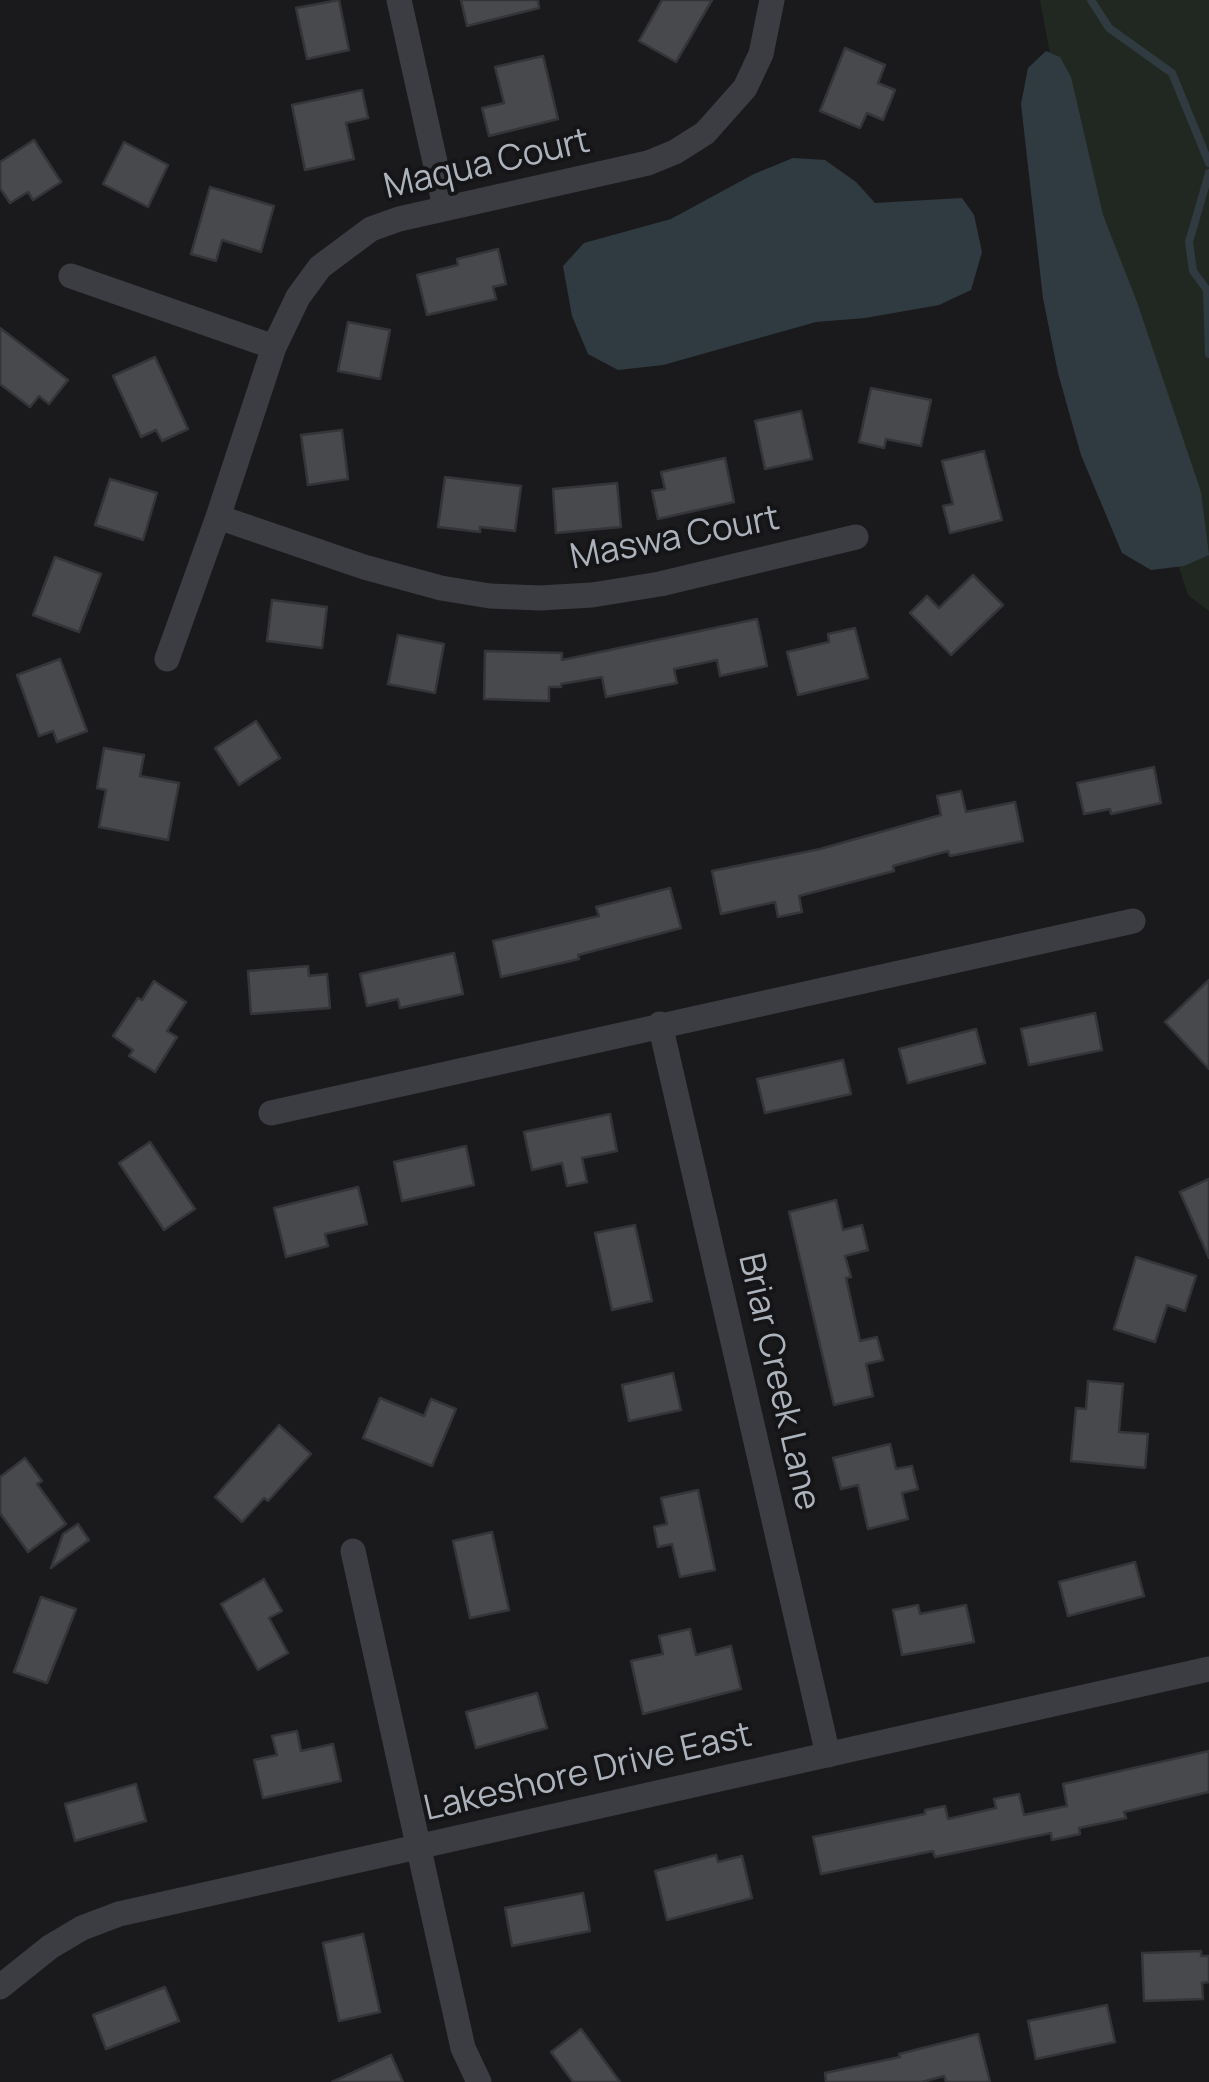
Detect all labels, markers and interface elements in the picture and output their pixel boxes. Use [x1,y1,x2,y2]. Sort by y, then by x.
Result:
street label: Maqua Court [380,121,594,209]
street label: Maswa Court [567,498,783,580]
street label: Briar Creek Lane [728,1249,828,1515]
street label: Lakeshore Drive East [420,1715,756,1831]

